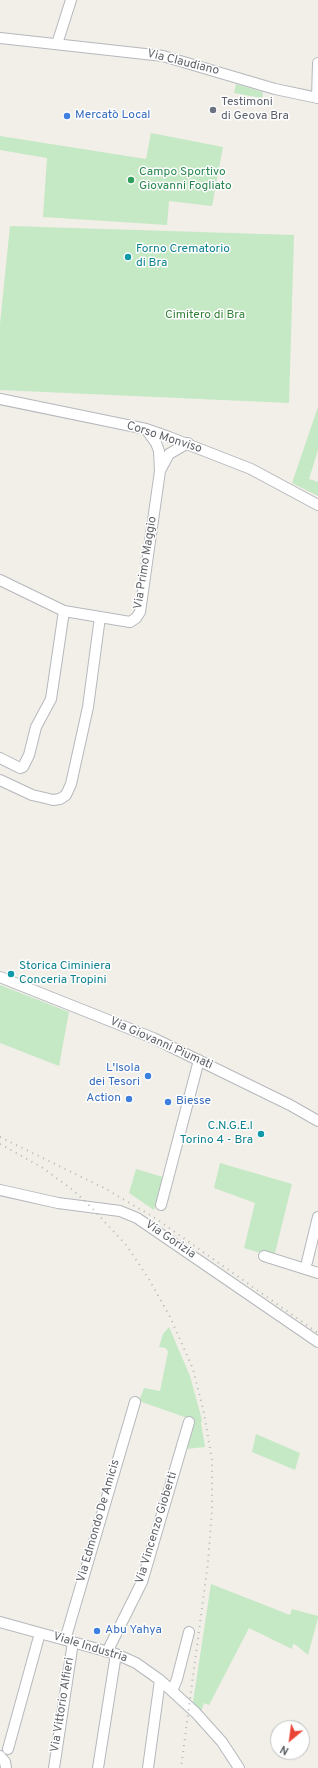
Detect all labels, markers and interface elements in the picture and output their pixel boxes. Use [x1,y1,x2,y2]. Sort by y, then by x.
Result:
street label: Via Claudiano [145,47,221,79]
place label: Testimoni di Geova Bra [221,96,289,124]
marker: Testimoni di Geova Bra [208,105,218,115]
place label: Mercatò Local [75,109,150,123]
marker: Mercatò Local [62,111,72,121]
place label: Campo Sportivo Giovanni Fogliato [139,166,232,194]
marker: Campo Sportivo Giovanni Fogliato [126,175,136,185]
place label: Forno Crematorio di Bra [136,243,230,271]
marker: Forno Crematorio di Bra [123,252,133,262]
park label: Cimitero di Bra [165,309,245,323]
street label: Corso Monviso [124,419,204,457]
street label: Via Primo Maggio [132,515,160,611]
place label: Storica Ciminiera Conceria Tropini [19,960,111,988]
marker: Storica Ciminiera Conceria Tropini [6,969,16,979]
street label: Via Giovanni Piumati [107,1015,215,1073]
place label: L'Isola dei Tesori [89,1062,140,1090]
marker: L'Isola dei Tesori [143,1071,153,1081]
place label: Action [86,1092,121,1106]
marker: Action [124,1094,134,1104]
place label: Biesse [176,1095,211,1109]
marker: Biesse [163,1097,173,1107]
place label: C.N.G.E.I Torino 4 - Bra [180,1120,253,1148]
marker: C.N.G.E.I Torino 4 - Bra [256,1129,266,1139]
street label: Via Gorizia [142,1218,198,1262]
street label: Via Edmondo De Amicis [75,1458,123,1584]
street label: Via Vincenzo Gioberti [133,1470,181,1586]
place label: Abu Yahya [105,1624,162,1638]
marker: Abu Yahya [92,1626,102,1636]
street label: Viale Industria [51,1630,129,1666]
street label: Via Vittorio Alfieri [48,1656,78,1754]
north arrow [270,1720,310,1760]
text: N [278,1742,292,1758]

